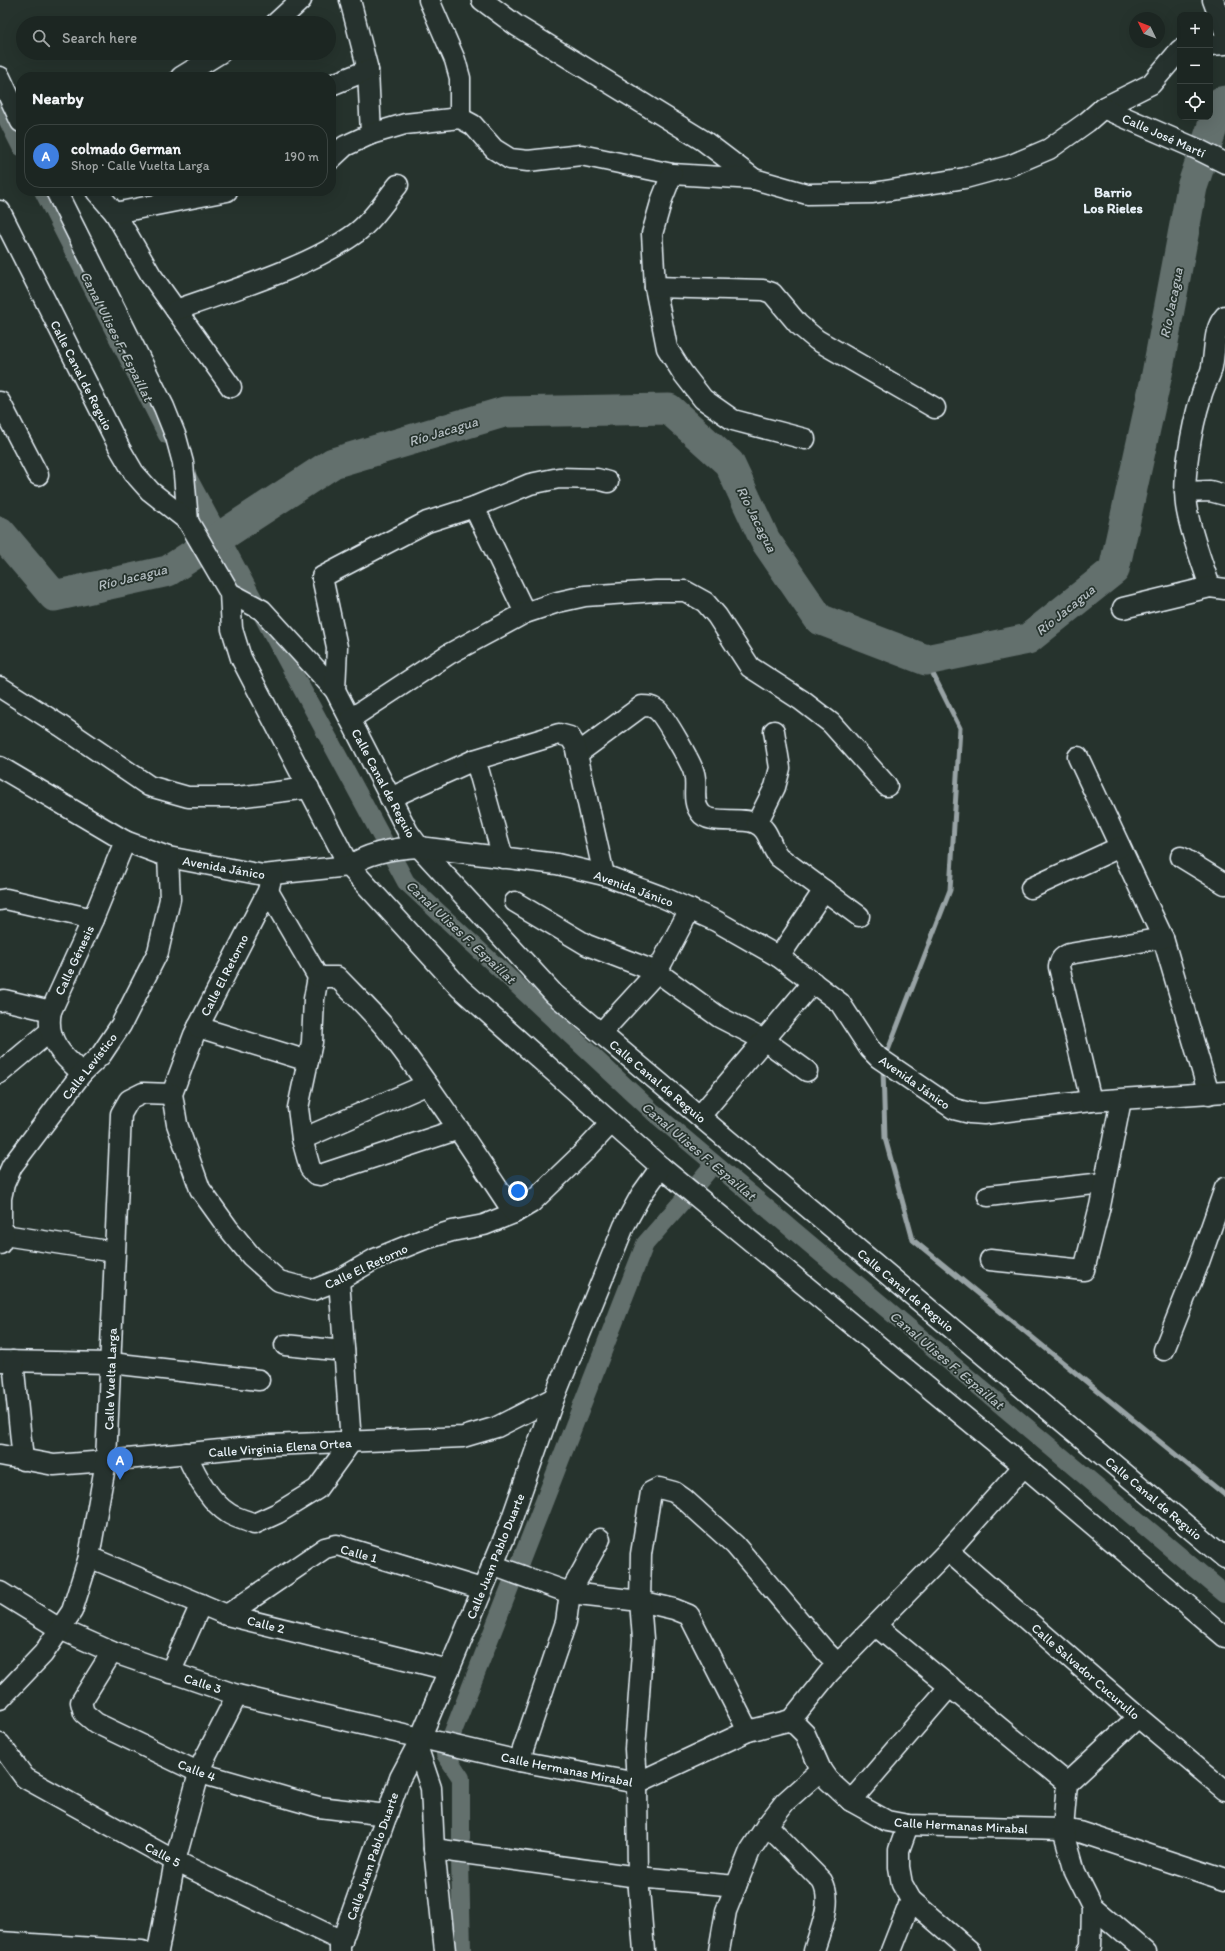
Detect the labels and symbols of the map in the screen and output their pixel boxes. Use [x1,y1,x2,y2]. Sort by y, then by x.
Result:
north arrow [1129,12,1165,48]
street label: Calle José Martí [1120,110,1208,161]
district label: Barrio Los Rieles [1083,184,1143,217]
water label: Río Jacagua [1156,265,1187,340]
water label: Canal Ulises F. Espaillat [76,268,158,406]
street label: Calle Canal de Reguio [47,318,116,433]
water label: Río Jacagua [407,413,481,450]
water label: Río Jacagua [733,484,781,556]
water label: Río Jacagua [95,560,170,594]
water label: Río Jacagua [1032,581,1099,639]
street label: Calle Canal de Reguio [348,726,419,841]
street label: Avenida Jánico [182,853,267,882]
street label: Avenida Jánico [592,867,676,910]
water label: Canal Ulises F. Espaillat [402,877,520,989]
street label: Calle Génesis [52,923,97,998]
street label: Calle El Retorno [197,931,252,1019]
street label: Calle Levístico [59,1030,120,1103]
street label: Calle Canal de Reguio [606,1037,709,1126]
street label: Avenida Jánico [876,1052,953,1113]
water label: Canal Ulises F. Espaillat [638,1099,761,1205]
your location [508,1181,528,1201]
street label: Calle El Retorno [322,1240,410,1292]
street label: Calle Canal de Reguio [854,1246,957,1335]
water label: Canal Ulises F. Espaillat [886,1308,1009,1414]
street label: Calle Vuelta Larga [101,1327,120,1430]
street label: Calle Virginia Elena Ortea [208,1435,352,1460]
pin: A [107,1447,133,1480]
street label: Calle Canal de Reguio [1102,1454,1205,1543]
street label: Calle Juan Pablo Duarte [463,1491,528,1621]
street label: Calle 1 [339,1541,379,1566]
street label: Calle 2 [245,1613,286,1636]
street label: Calle Salvador Cucurullo [1028,1620,1143,1723]
street label: Calle 3 [182,1670,224,1697]
street label: Calle Hermanas Mirabal [500,1749,634,1790]
street label: Calle 4 [176,1756,218,1785]
street label: Calle Juan Pablo Duarte [344,1790,401,1922]
street label: Calle Hermanas Mirabal [894,1815,1029,1837]
street label: Calle 5 [142,1839,183,1870]

